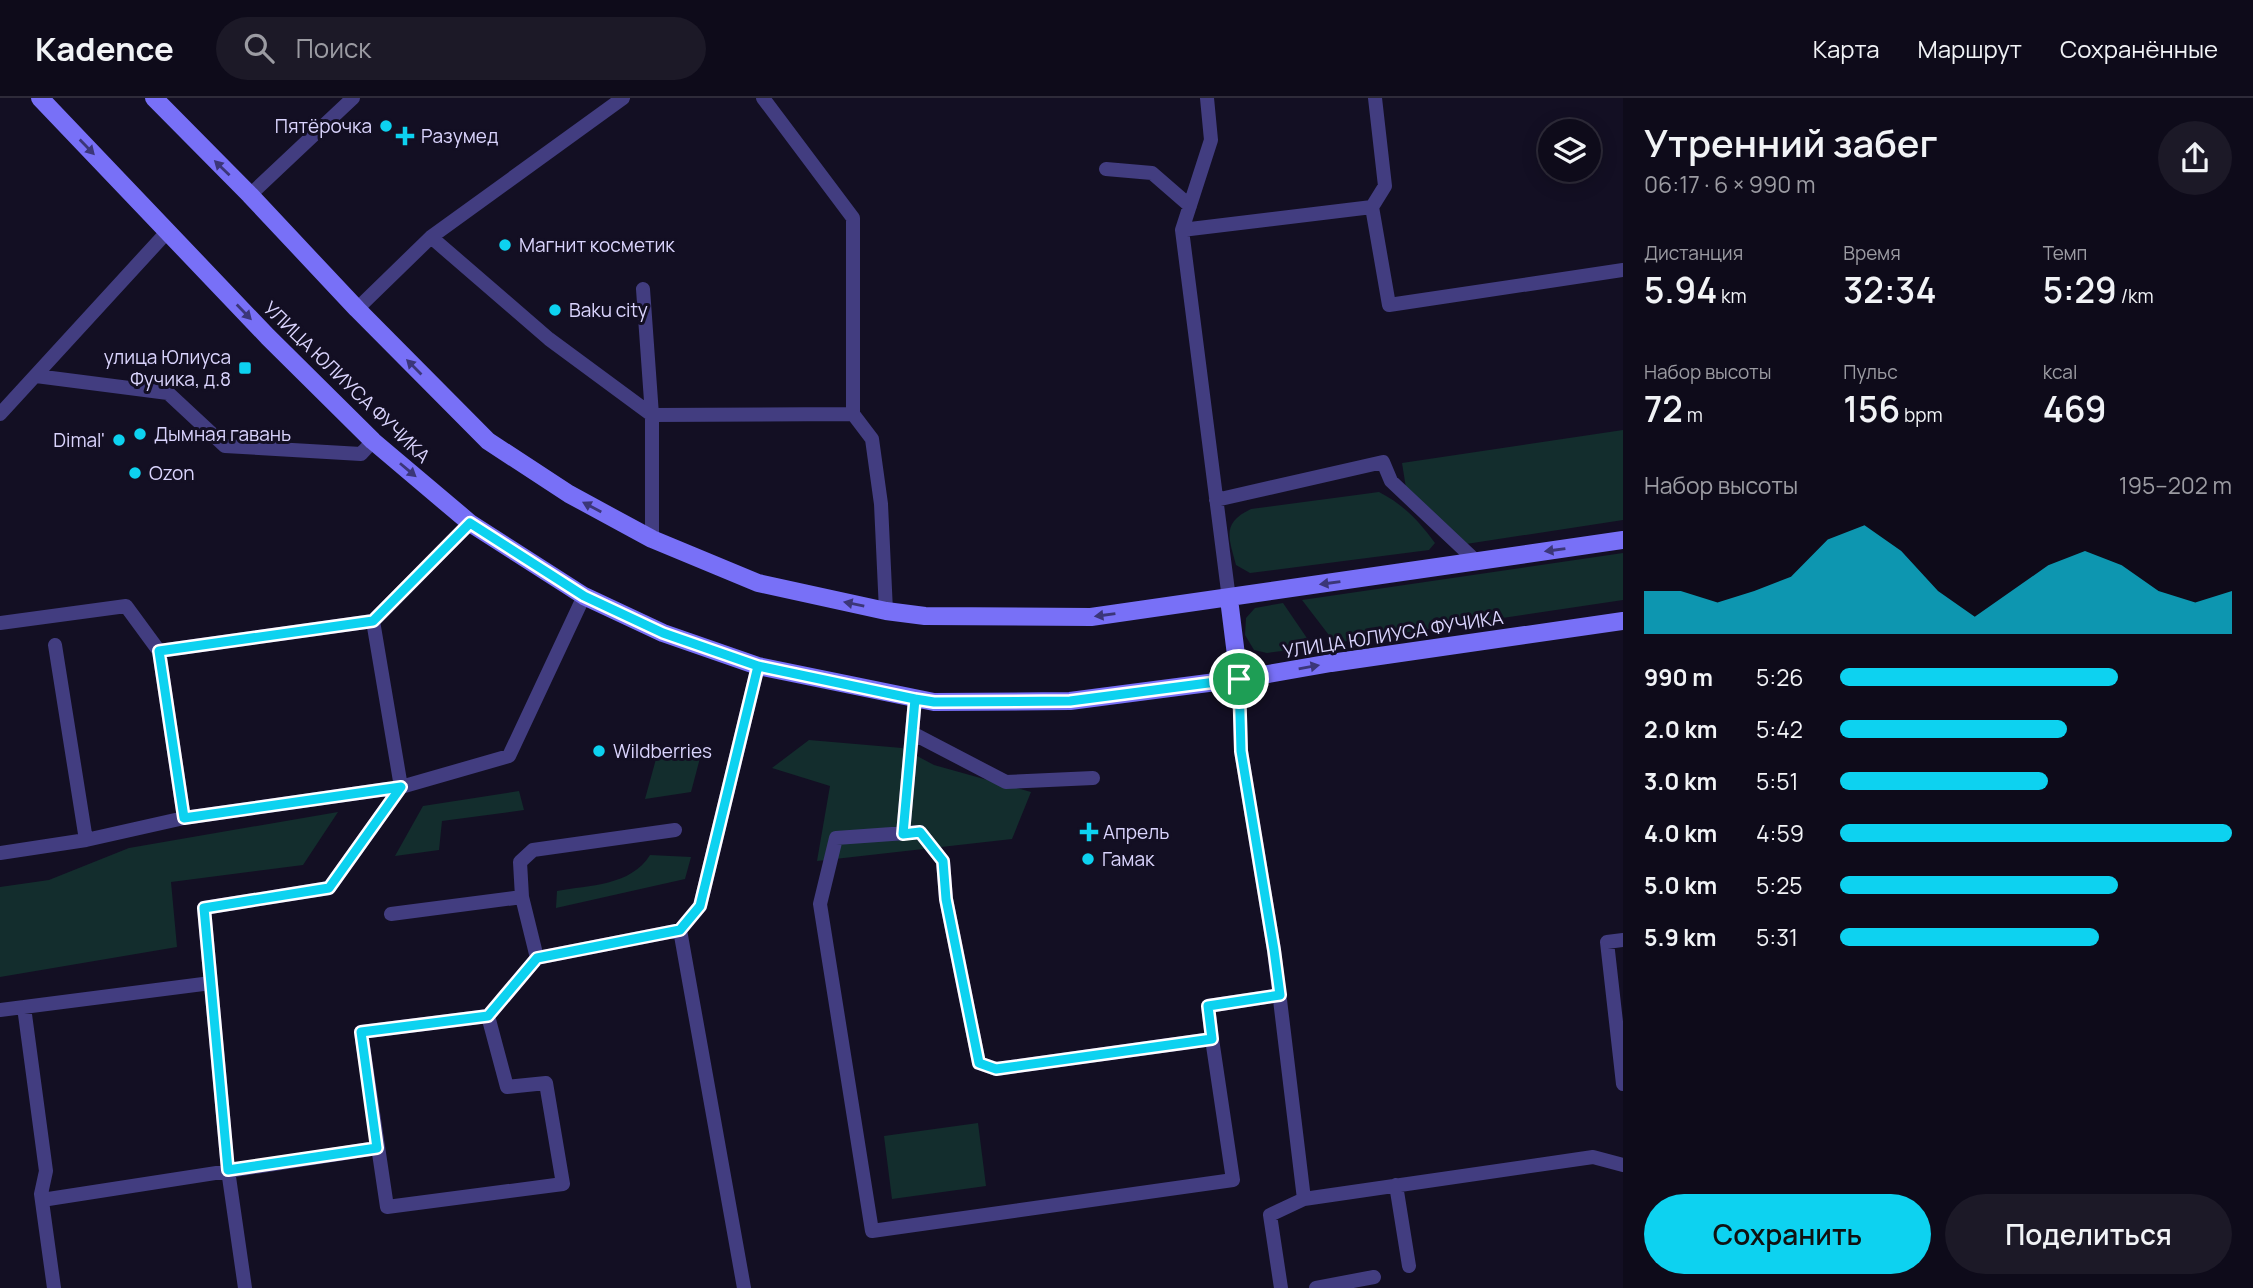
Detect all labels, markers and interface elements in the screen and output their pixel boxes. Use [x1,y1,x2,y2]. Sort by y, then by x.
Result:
search box [216,17,706,80]
text: Kadence [35,26,174,71]
icon: search [240,29,278,67]
text: Поиск [296,30,371,66]
text: Карта [1813,32,1880,65]
text: Маршрут [1918,32,2022,65]
text: Сохранённые [2060,32,2218,65]
place label: Пятёрочка [275,113,372,139]
text: Утренний забег [1644,116,1938,168]
marker: Пятёрочка [378,118,394,134]
map controls [1538,119,1601,182]
button: layers [1538,119,1601,182]
button: share [2158,121,2232,195]
place label: Разумед [421,123,498,149]
marker: Разумед [395,126,415,146]
one-way arrow [79,139,95,156]
one-way arrow [214,160,230,176]
text: 06:17 · 6 × 990 m [1644,168,1815,200]
place label: Магнит косметик [519,232,675,258]
marker: Магнит косметик [497,237,513,253]
text: Дистанция [1644,240,1743,266]
text: Время [1843,240,1901,266]
text: Темп [2043,240,2087,266]
text: 5.94 [1644,266,1717,314]
text: 32:34 [1843,266,1936,314]
text: 5:29 [2043,266,2117,314]
text: km [1717,283,1747,309]
text: /km [2117,283,2154,309]
street label: УЛИЦА ЮЛИУСА ФУЧИКА [258,295,436,469]
place label: Baku city [569,297,648,323]
marker: Baku city [547,302,563,318]
one-way arrow [236,303,252,320]
place label: улица Юлиуса Фучика, д.8 [104,344,231,392]
one-way arrow [406,359,422,375]
text: Набор высоты [1644,359,1771,385]
text: Пульс [1843,359,1898,385]
text: kcal [2043,359,2077,385]
marker: улица Юлиуса Фучика, д.8 [237,360,253,376]
text: 72 [1644,385,1683,433]
text: 156 [1843,385,1900,433]
text: 469 [2043,385,2107,433]
text: m [1683,402,1703,428]
text: bpm [1900,402,1943,428]
place label: Дымная гавань [154,421,291,447]
marker: Дымная гавань [132,426,148,442]
place label: Dimal' [53,427,105,453]
marker: Dimal' [111,432,127,448]
place label: Ozon [149,460,195,486]
one-way arrow [399,462,416,477]
marker: Ozon [127,465,143,481]
text: Набор высоты [1644,469,1798,501]
text: 195–202 m [2119,469,2232,501]
one-way arrow [582,501,602,512]
one-way arrow [1544,545,1566,556]
one-way arrow [1319,578,1341,589]
one-way arrow [843,598,865,609]
street label: УЛИЦА ЮЛИУСА ФУЧИКА [1281,604,1505,664]
one-way arrow [1094,610,1116,621]
pin [1209,649,1269,709]
icon: arrive [1220,660,1258,698]
one-way arrow [1298,661,1320,672]
text: 990 m [1644,661,1713,693]
text: 5:26 [1756,661,1804,693]
text: 2.0 km [1644,713,1717,745]
text: 5:42 [1756,713,1803,745]
place label: Wildberries [613,738,712,764]
marker: Wildberries [591,743,607,759]
text: 3.0 km [1644,765,1717,797]
text: 5:51 [1756,765,1798,797]
text: 4.0 km [1644,817,1717,849]
text: 4:59 [1756,817,1804,849]
place label: Апрель [1103,819,1169,845]
marker: Апрель [1081,824,1097,840]
place label: Гамак [1102,846,1155,872]
marker: Гамак [1080,851,1096,867]
text: 5.0 km [1644,869,1717,901]
text: 5:25 [1756,869,1803,901]
text: 5.9 km [1644,921,1716,953]
text: 5:31 [1756,921,1798,953]
button: Сохранить [1644,1194,1931,1274]
button: Поделиться [1945,1194,2232,1274]

